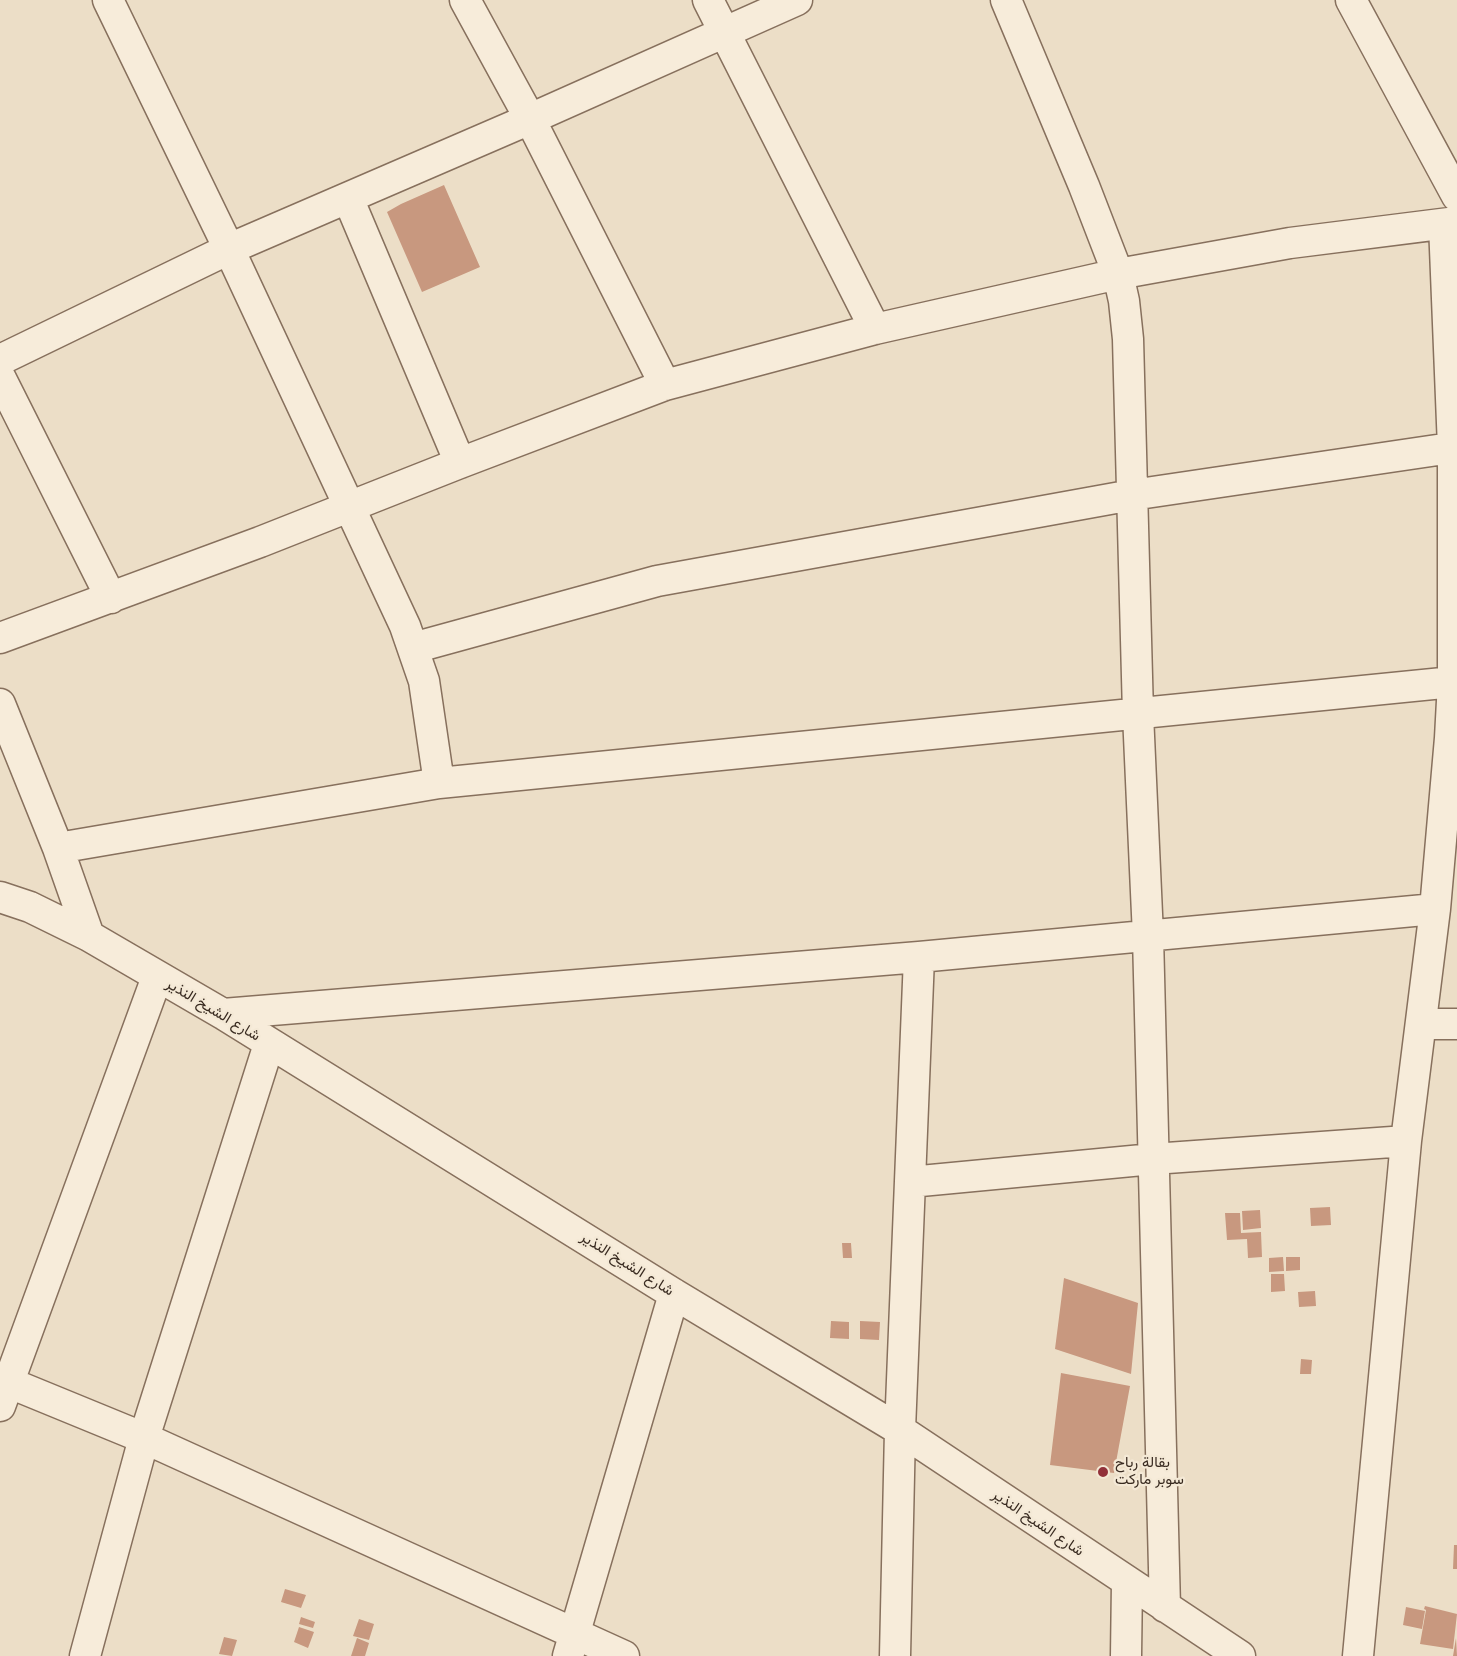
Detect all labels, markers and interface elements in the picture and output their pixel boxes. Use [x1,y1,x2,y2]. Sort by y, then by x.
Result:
street label: شارع الشيخ النذير [163,975,263,1045]
street label: شارع الشيخ النذير [577,1228,677,1300]
place label: بقالة رباح سوبر ماركت [1115,1454,1184,1489]
marker: بقالة رباح سوبر ماركت [1096,1465,1110,1479]
street label: شارع الشيخ النذير [989,1486,1087,1560]

